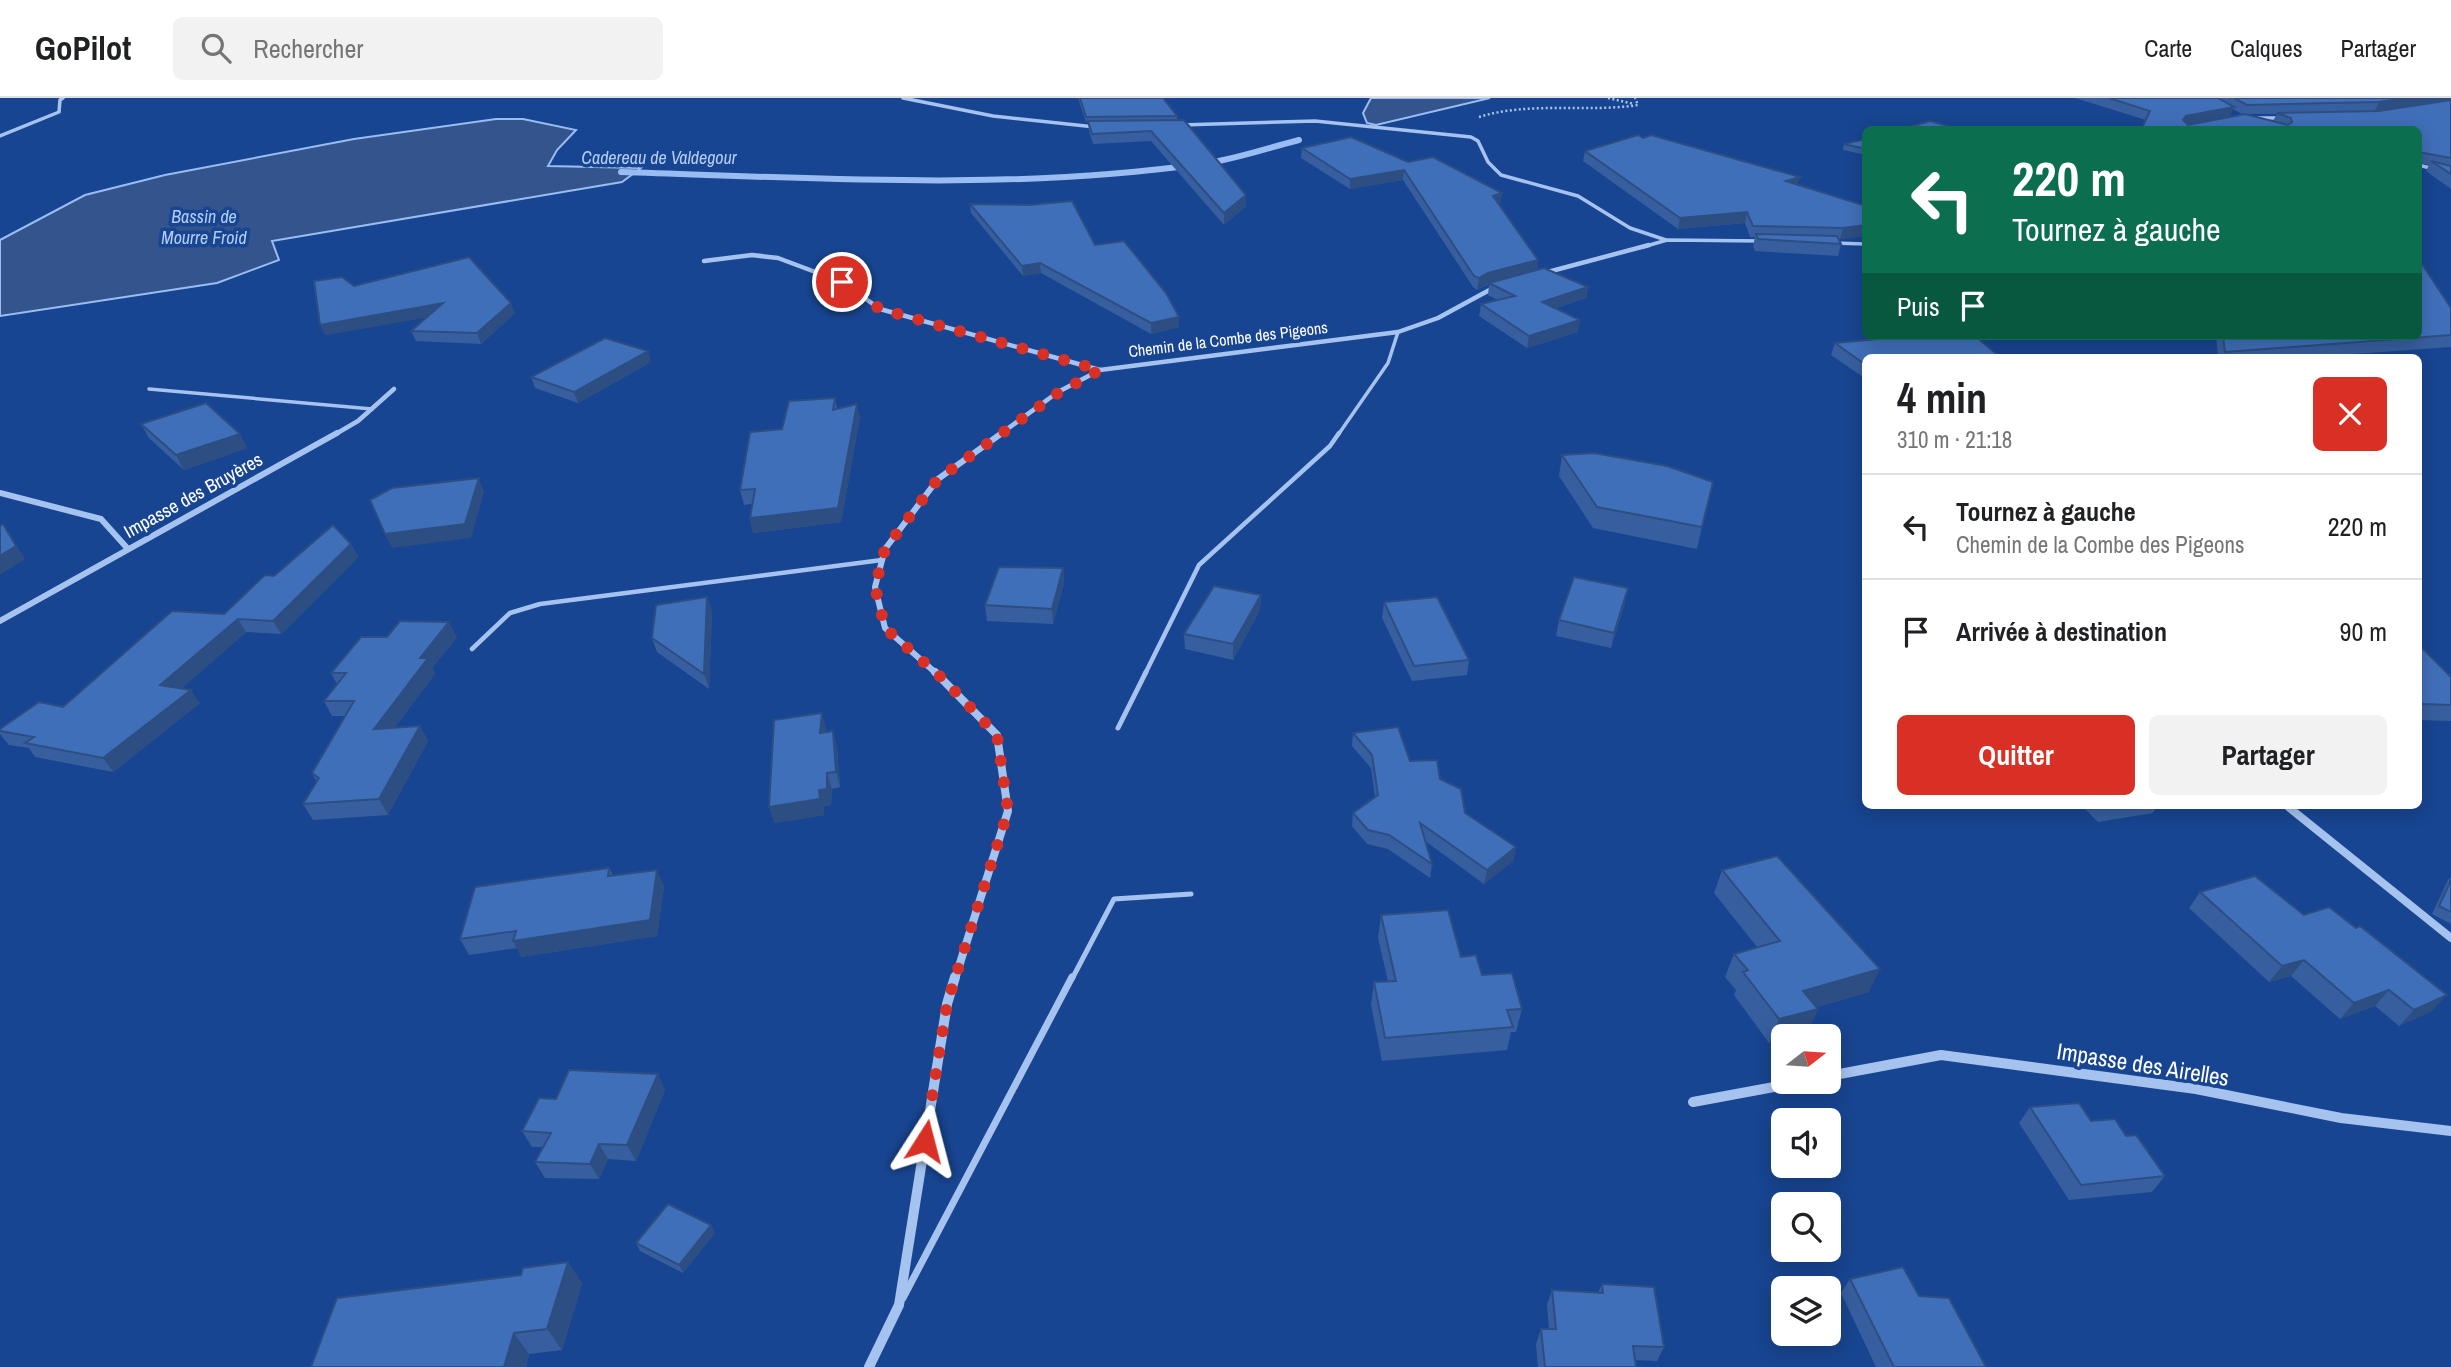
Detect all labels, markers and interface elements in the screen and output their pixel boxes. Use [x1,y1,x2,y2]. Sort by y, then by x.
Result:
search box [173,17,663,80]
text: GoPilot [35,26,131,70]
icon: search [197,29,235,67]
text: Rechercher [253,31,363,66]
text: Carte [2144,32,2192,64]
text: Calques [2230,32,2303,64]
text: Partager [2341,32,2416,64]
water label: Cadereau de Valdegour [581,145,738,170]
text: 220 m [2012,145,2126,211]
icon: left [1897,154,1988,245]
water label: Bassin de Mourre Froid [161,204,247,250]
text: Tournez à gauche [2012,208,2221,251]
pin [812,252,872,312]
icon: arrive [823,263,861,301]
icon: arrive [1954,287,1992,325]
text: Puis [1897,289,1940,324]
street label: Chemin de la Combe des Pigeons [1127,316,1329,362]
text: 4 min [1897,370,1987,426]
button: close [2313,377,2387,451]
text: 310 m · 21:18 [1897,424,2012,455]
street label: Impasse des Bruyères [119,446,267,544]
text: Tournez à gauche [1956,494,2136,529]
icon: left [1897,508,1935,546]
text: 220 m [2328,509,2387,544]
text: Chemin de la Combe des Pigeons [1956,529,2244,560]
icon: arrive [1897,613,1935,651]
text: Arrivée à destination [1956,614,2167,649]
text: 90 m [2340,614,2387,649]
button: Quitter [1897,715,2135,795]
button: Partager [2149,715,2387,795]
north arrow [1771,1024,1841,1094]
map controls [1771,1024,1841,1346]
street label: Impasse des Airelles [2055,1035,2231,1093]
position arrow [888,1104,962,1178]
button: sound [1771,1108,1841,1178]
button: search [1771,1192,1841,1262]
button: layers [1771,1276,1841,1346]

